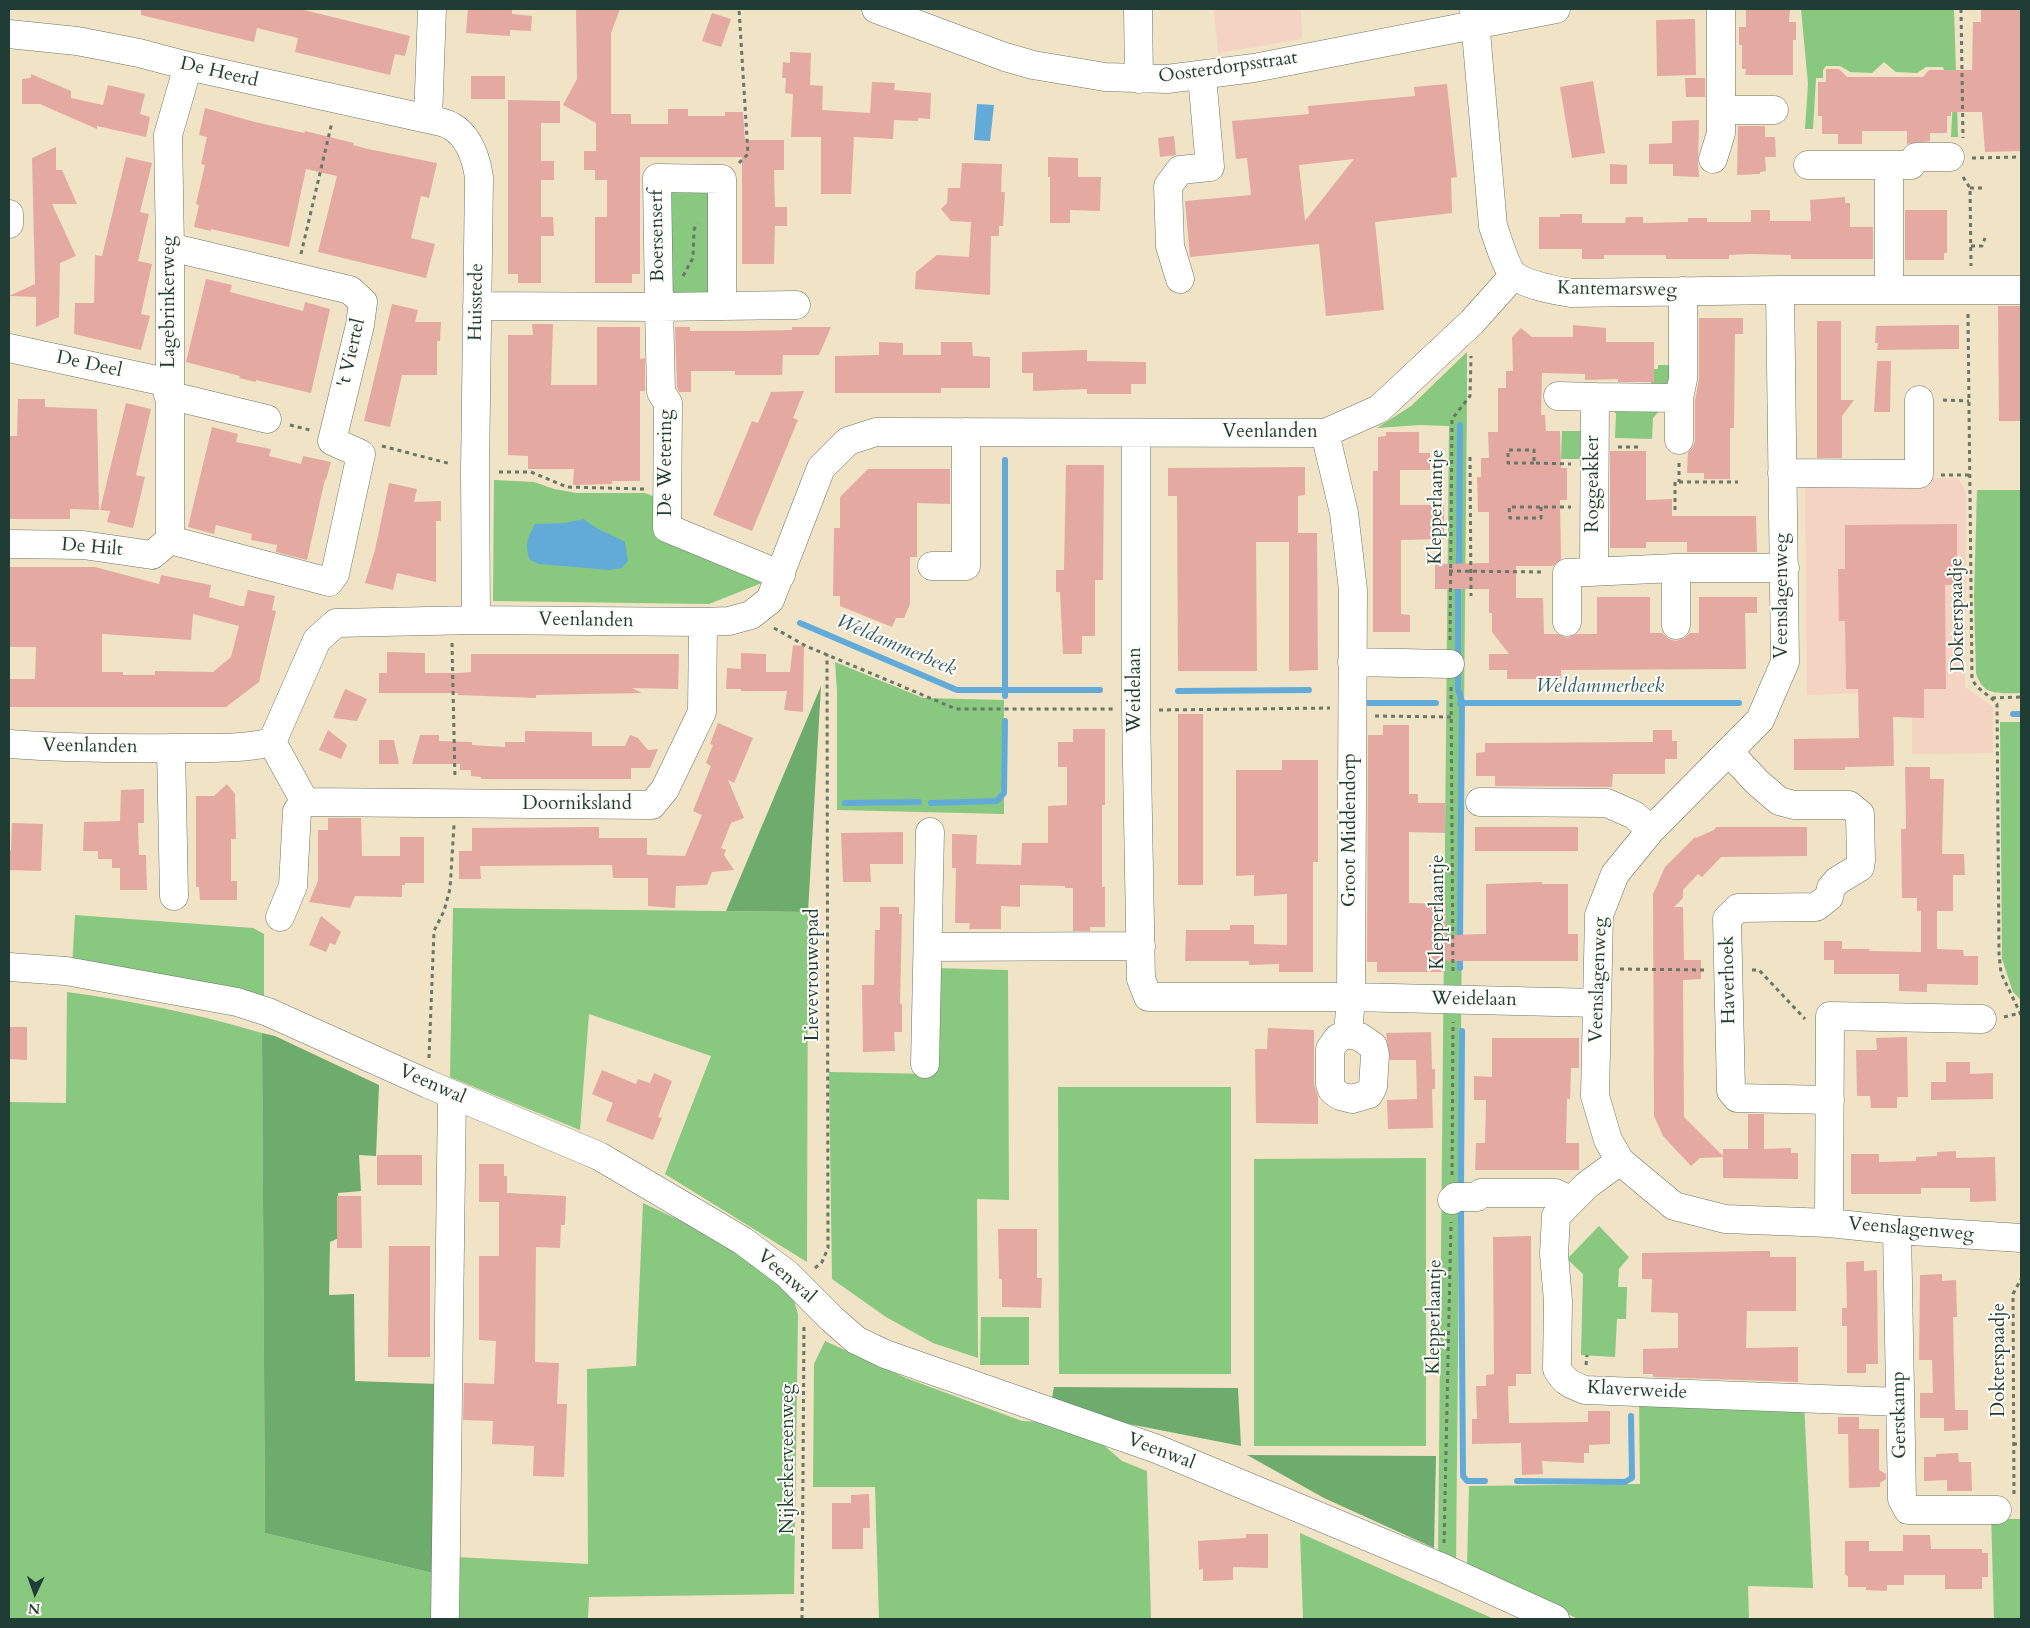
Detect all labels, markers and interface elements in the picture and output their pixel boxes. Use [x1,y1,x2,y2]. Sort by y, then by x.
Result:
street label: Oosterdorpsstraat [1157,47,1299,89]
street label: De Heerd [178,53,260,93]
street label: Boersenserf [646,190,670,282]
street label: Lagebrinkerweg [159,236,181,368]
street label: Huisstede [465,263,489,341]
street label: Kantemarsweg [1557,278,1677,302]
street label: 't Viertel [333,316,371,390]
street label: De Deel [54,347,124,383]
street label: De Wetering [656,409,678,517]
street label: Veenlanden [1222,422,1318,444]
street label: Roggeakker [1583,435,1605,533]
street label: Klepperlaantje [1425,449,1449,565]
street label: Veenslagenweg [1772,533,1794,659]
street label: De Hilt [61,534,123,562]
street label: Dokterspaadje [1946,558,1970,672]
street label: Veenlanden [538,609,634,633]
water label: Weldammerbeek [832,610,960,682]
street label: Weidelaan [1125,647,1147,733]
water label: Weldammerbeek [1536,675,1664,699]
street label: Veenlanden [42,735,138,759]
street label: Groot Middendorp [1340,753,1362,907]
street label: Doorniksland [522,794,632,816]
street label: Klepperlaantje [1428,854,1450,970]
street label: Lievevrouwepad [803,908,825,1042]
street label: Veenslagenweg [1585,917,1613,1043]
street label: Haverhoek [1717,935,1741,1025]
street label: Weidelaan [1431,988,1517,1012]
street label: Veenwal [395,1060,469,1110]
street label: Veenslagenweg [1847,1213,1975,1247]
street label: Veenwal [752,1245,820,1309]
street label: Klepperlaantje [1423,1259,1447,1375]
street label: Dokterspaadje [1989,1303,2011,1417]
street label: Gerstkamp [1888,1371,1912,1459]
street label: Klaverweide [1586,1377,1688,1405]
street label: Nijkerkerveenweg [778,1384,800,1534]
street label: Veenwal [1124,1429,1198,1475]
north arrow [10,1568,60,1618]
text: N [28,1599,41,1618]

